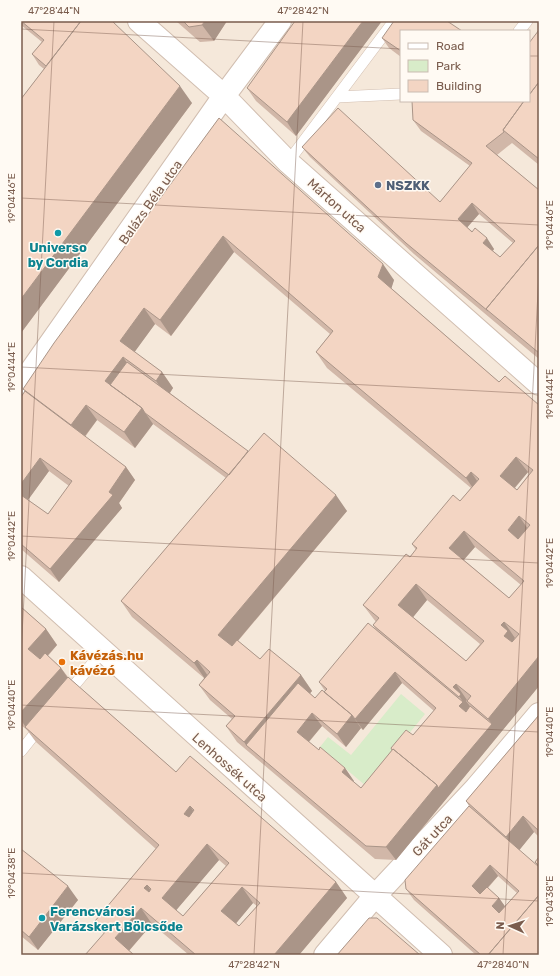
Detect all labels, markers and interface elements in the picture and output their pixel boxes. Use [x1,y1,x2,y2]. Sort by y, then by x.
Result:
text: 47°28'44"N [28,5,80,17]
text: 47°28'42"N [277,5,329,17]
legend [400,30,530,102]
text: Road [436,39,464,53]
text: Park [436,59,462,73]
text: Building [436,79,482,93]
street label: Balázs Béla utca [116,157,185,247]
text: 19°04'46"E [6,173,18,223]
street label: Márton utca [304,175,369,235]
place label: NSZKK [386,178,430,193]
marker: NSZKK [373,180,383,190]
text: 19°04'46"E [544,200,556,250]
marker: Universo by Cordia [53,228,63,238]
place label: Universo by Cordia [28,240,88,270]
text: 19°04'44"E [6,342,18,392]
text: 19°04'44"E [544,369,556,419]
text: 19°04'42"E [6,511,18,561]
text: 19°04'42"E [544,538,556,588]
place label: Kávézás.hu kávézó [70,648,144,678]
marker: Kávézás.hu kávézó [57,657,67,667]
text: 19°04'40"E [6,680,18,730]
text: 19°04'40"E [544,707,556,757]
street label: Lenhossék utca [189,730,270,805]
street label: Gát utca [409,811,455,859]
text: 19°04'38"E [6,848,18,898]
text: 19°04'38"E [544,876,556,926]
place label: Ferencvárosi Varázskert Bölcsőde [50,904,183,934]
north arrow [490,906,530,946]
marker: Ferencvárosi Varázskert Bölcsőde [37,913,47,923]
text: N [494,921,507,930]
text: 47°28'42"N [228,959,280,971]
text: 47°28'40"N [477,959,529,971]

